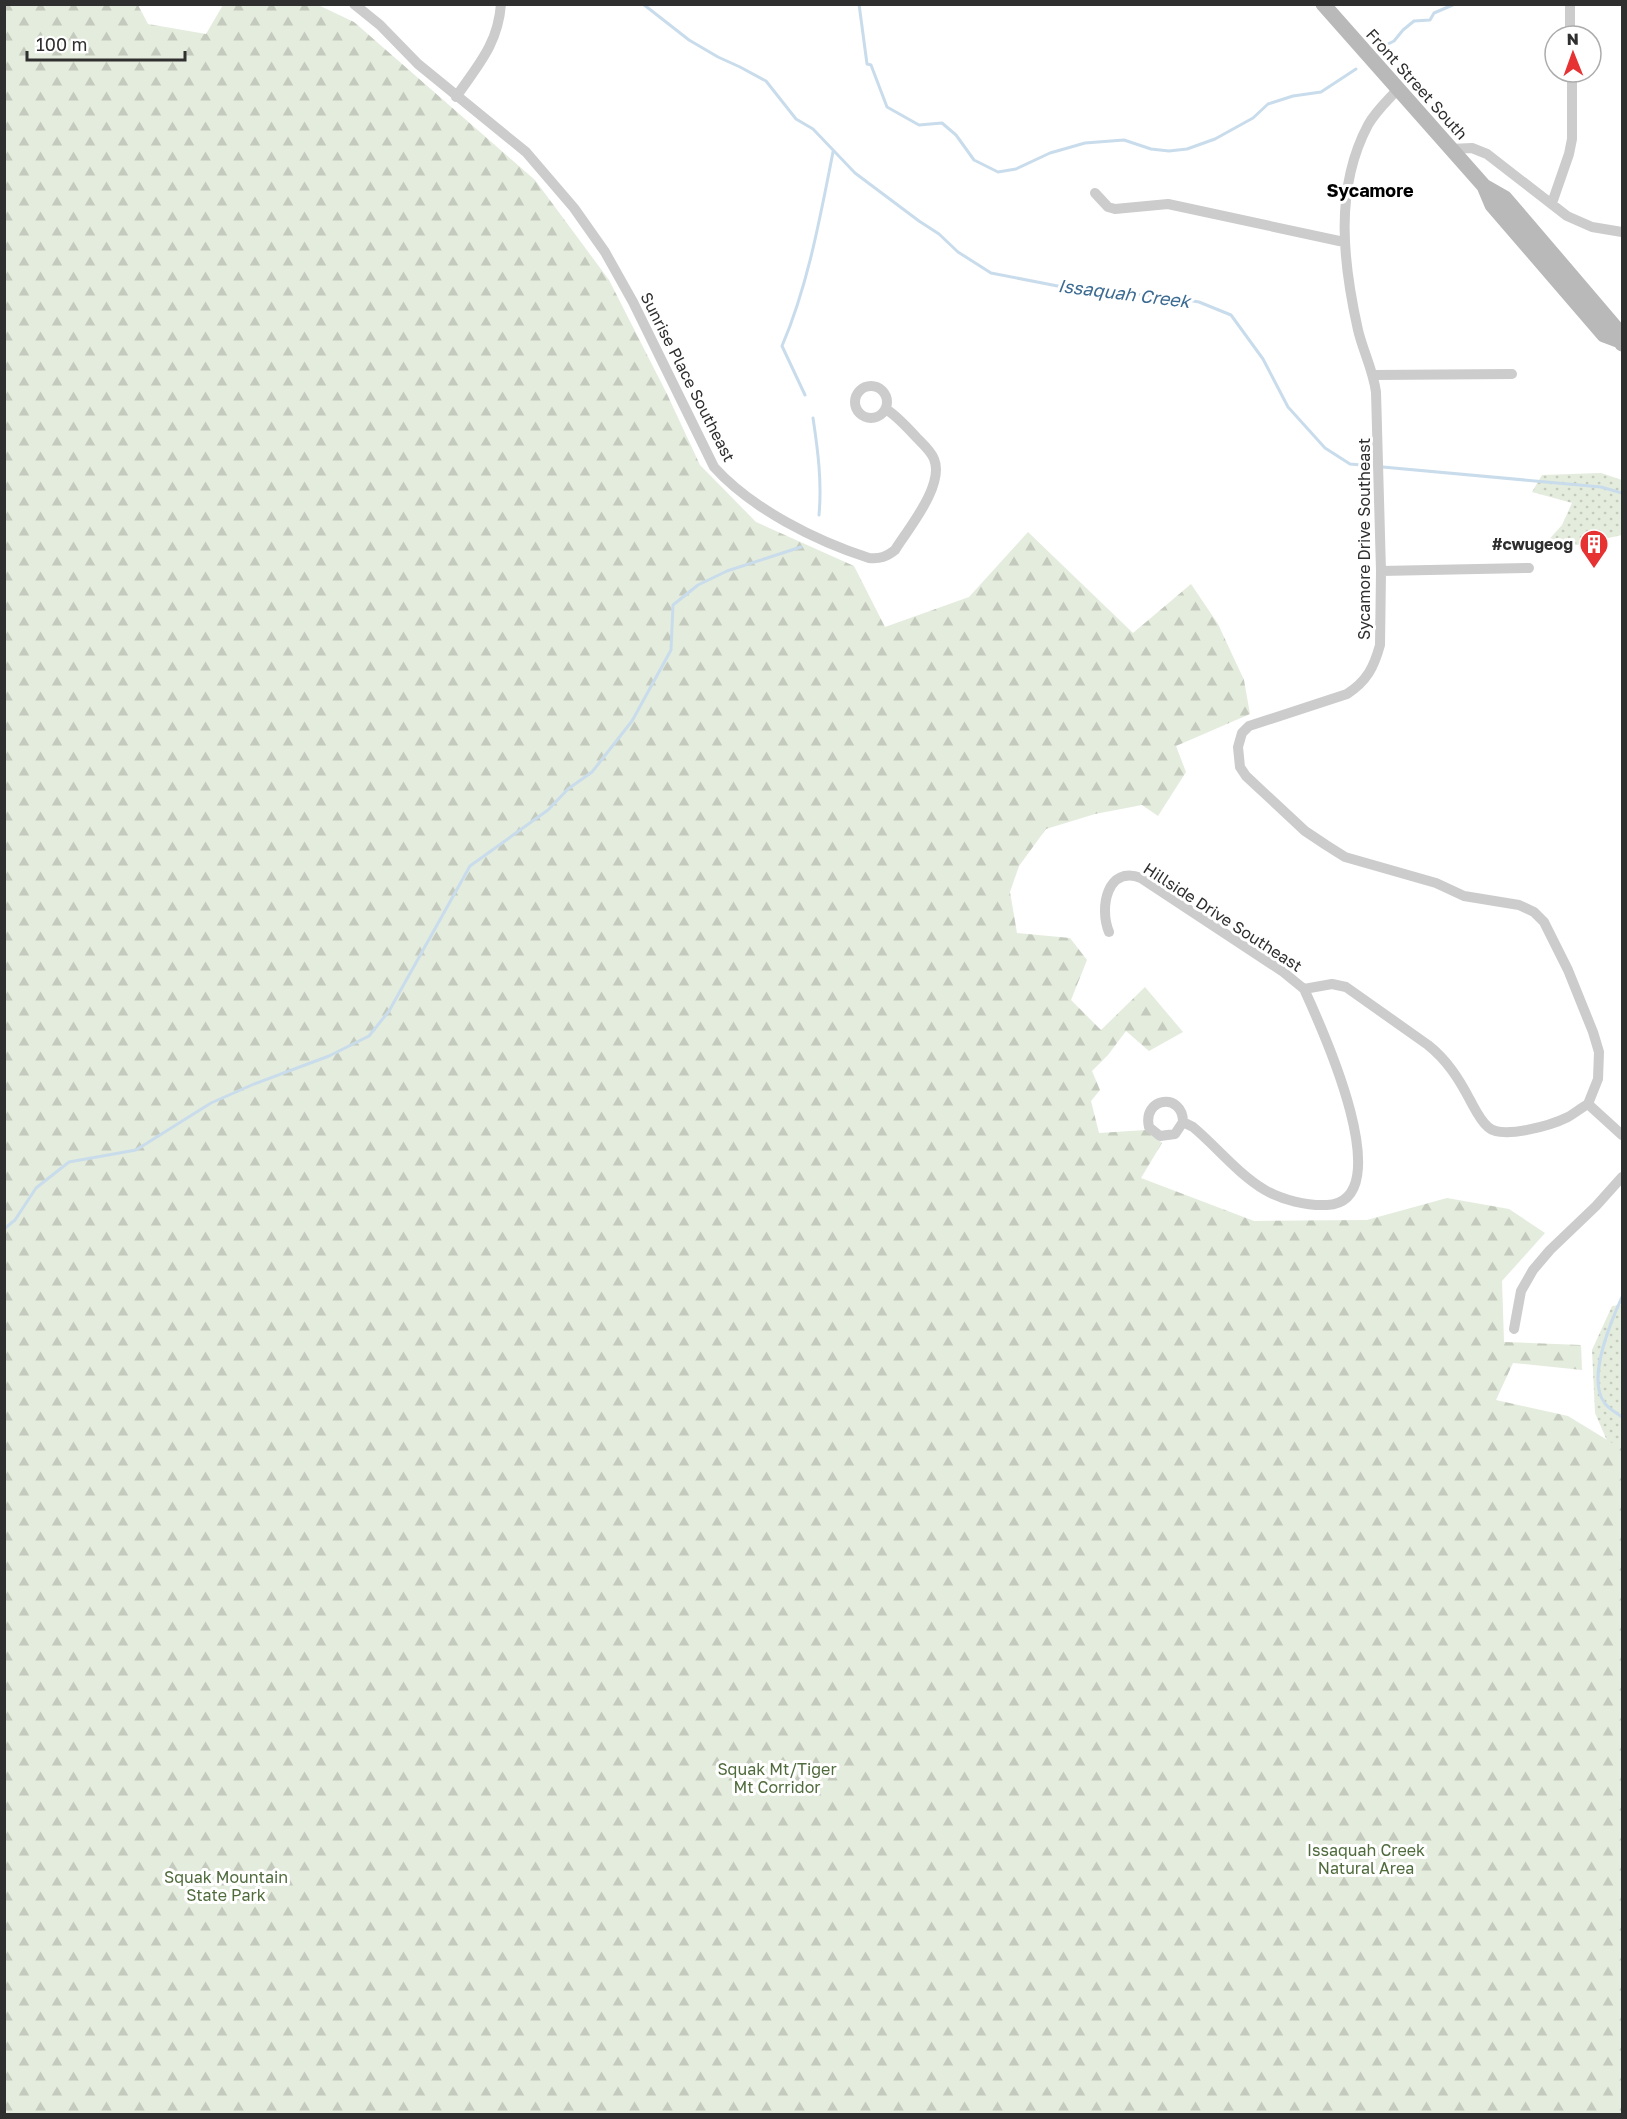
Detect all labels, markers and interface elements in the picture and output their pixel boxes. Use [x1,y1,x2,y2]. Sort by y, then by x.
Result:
scale bar [27,24,184,62]
street label: Front Street South [1362,24,1472,144]
north arrow [1543,24,1603,84]
text: N [1566,29,1579,49]
text: 100 m [36,33,87,55]
district label: Sycamore [1326,179,1414,201]
water label: Issaquah Creek [1057,274,1193,312]
street label: Sunrise Place Southeast [636,289,740,465]
street label: Sycamore Drive Southeast [1354,438,1374,640]
building icon: #cwugeog [1578,528,1610,570]
place label: #cwugeog [1492,534,1573,554]
street label: Hillside Drive Southeast [1140,858,1306,976]
park label: Squak Mt/Tiger Mt Corridor [717,1759,837,1797]
park label: Issaquah Creek Natural Area [1307,1840,1425,1878]
park label: Squak Mountain State Park [164,1867,288,1905]

